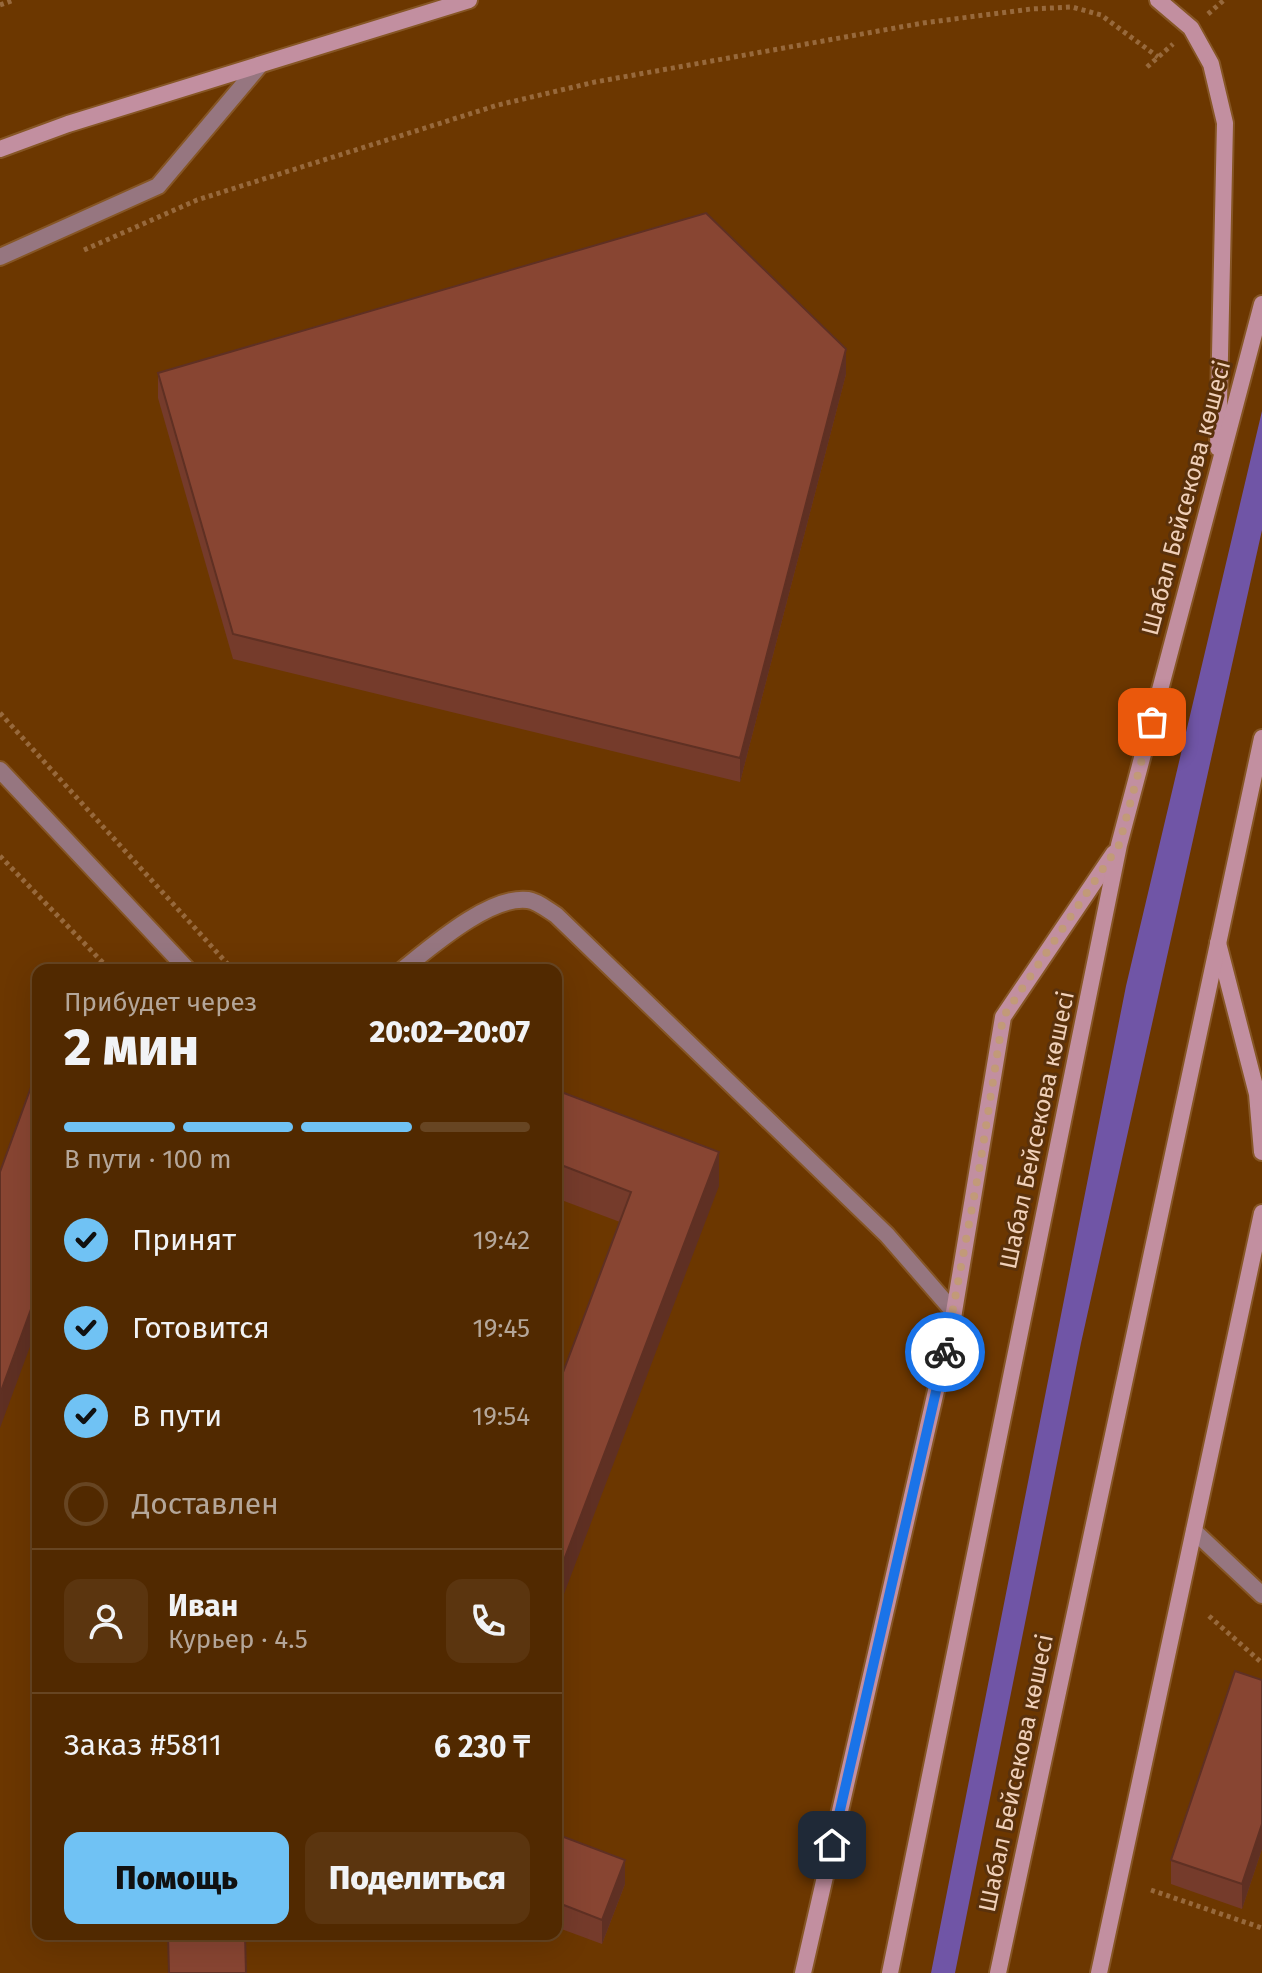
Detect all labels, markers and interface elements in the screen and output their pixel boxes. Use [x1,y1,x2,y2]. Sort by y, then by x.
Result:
street label: Шабал Бейсекова көшесі [1136,358,1236,638]
pin [1118,688,1186,756]
icon: bag [1130,700,1174,744]
text: Прибудет через [64,987,257,1018]
street label: Шабал Бейсекова көшесі [994,989,1080,1271]
text: 20:02–20:07 [370,1014,530,1050]
text: 2 мин [64,1016,199,1079]
text: В пути · 100 m [64,1144,232,1175]
icon: check [64,1218,108,1262]
text: Принят [132,1222,236,1258]
text: 19:42 [473,1225,530,1256]
icon: check [64,1306,108,1350]
text: Готовится [132,1310,270,1346]
courier [905,1312,985,1392]
text: 19:45 [472,1313,530,1344]
icon: bike [923,1330,967,1374]
icon: check [64,1394,108,1438]
text: В пути [132,1398,222,1434]
text: 19:54 [472,1401,530,1432]
text: Доставлен [132,1486,279,1522]
button: person [64,1579,148,1663]
button: phone [446,1579,530,1663]
text: Иван [168,1588,238,1624]
text: Курьер · 4.5 [168,1624,308,1655]
street label: Шабал Бейсекова көшесі [973,1632,1059,1914]
text: Заказ #5811 [64,1727,222,1763]
text: 6 230 ₸ [434,1729,530,1765]
pin [798,1811,866,1879]
icon: home [810,1823,854,1867]
button: Помощь [64,1832,289,1924]
button: Поделиться [305,1832,530,1924]

